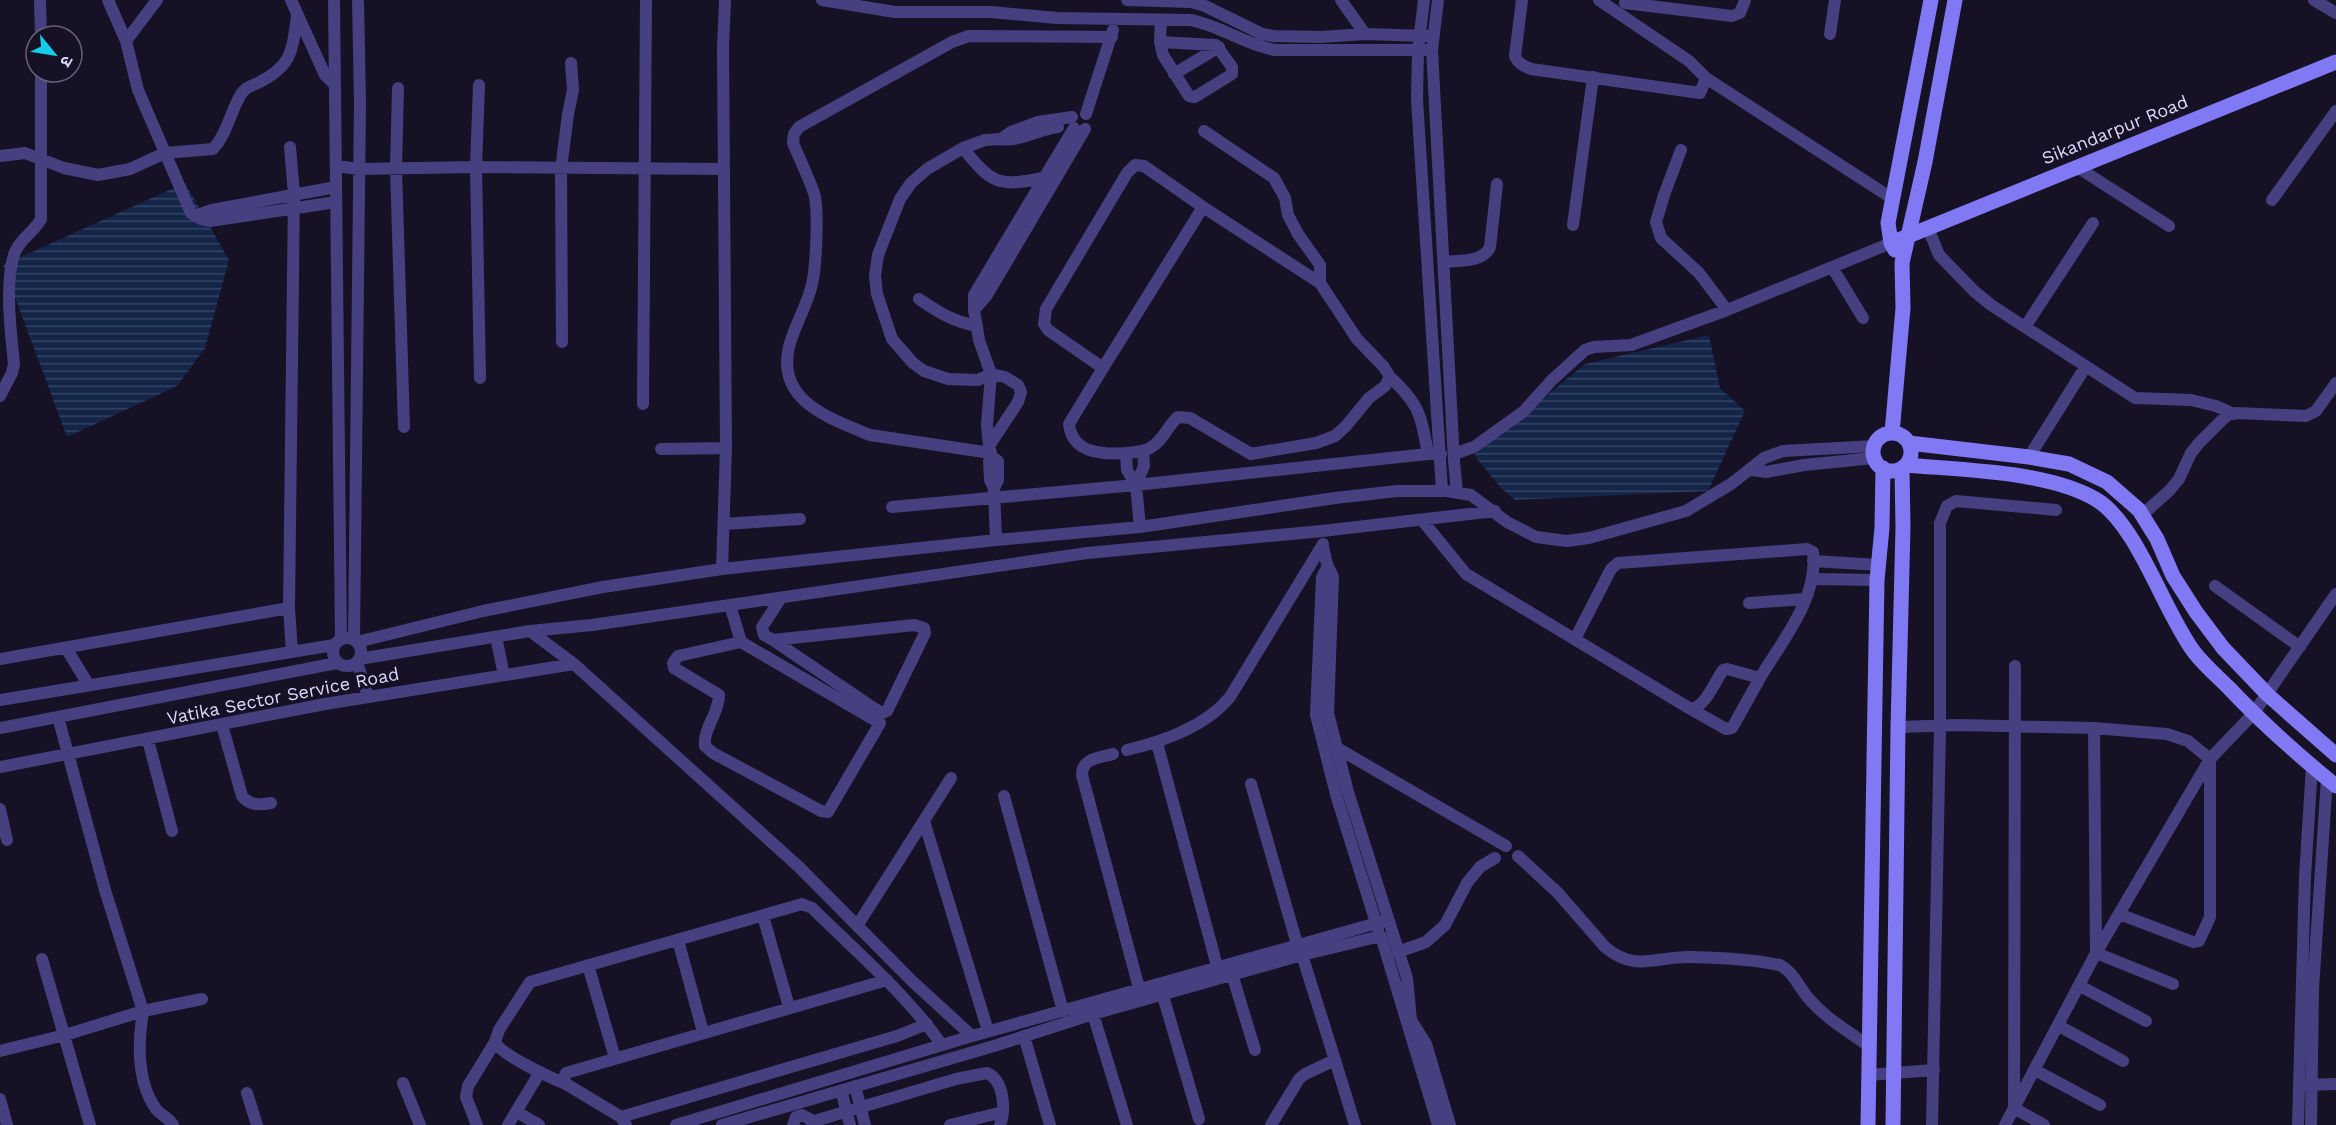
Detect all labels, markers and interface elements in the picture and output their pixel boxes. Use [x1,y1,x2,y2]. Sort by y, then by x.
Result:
north arrow [24,24,84,84]
text: उ [56,52,77,71]
street label: Sikandarpur Road [2039,91,2191,168]
street label: Vatika Sector Service Road [165,663,401,728]

